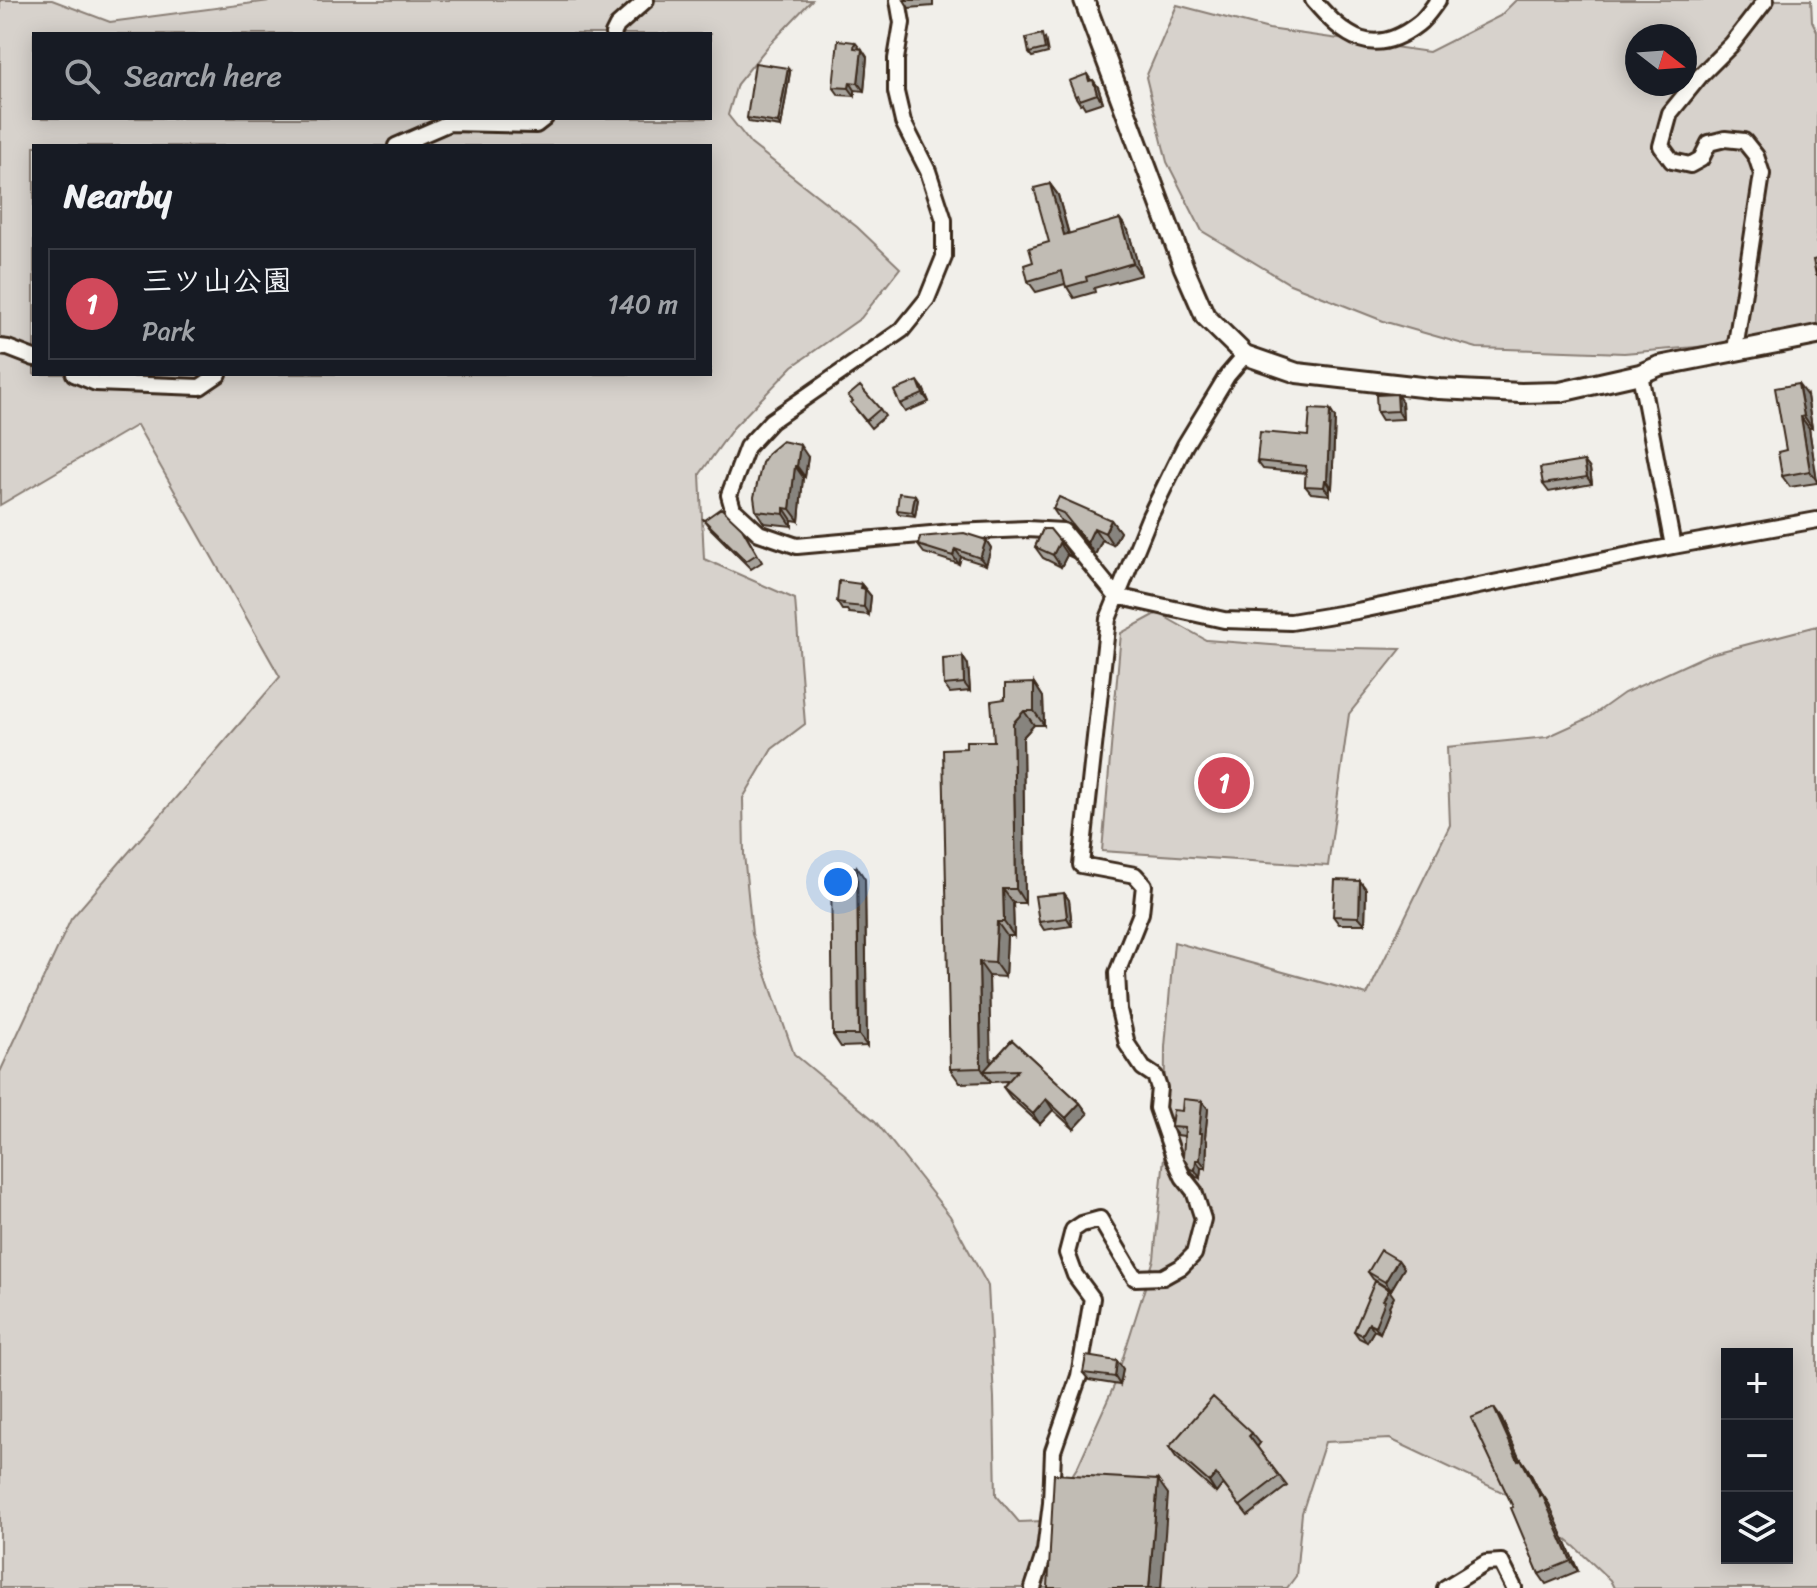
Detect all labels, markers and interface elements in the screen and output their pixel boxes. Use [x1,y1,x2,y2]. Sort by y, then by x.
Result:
north arrow [1625,24,1697,96]
search box [32,32,712,120]
text: Search here [124,49,282,103]
icon: search [60,54,104,98]
text: Nearby [64,166,172,226]
text: 三ツ山公園 [142,254,292,308]
text: 1 [86,281,98,327]
text: 140 m [607,281,678,327]
text: Park [142,308,195,354]
pin: 1 [1198,753,1250,813]
your location [818,862,858,902]
map controls [1721,1348,1793,1564]
button: + [1721,1348,1793,1420]
button: − [1721,1420,1793,1492]
button: layers [1721,1492,1793,1564]

